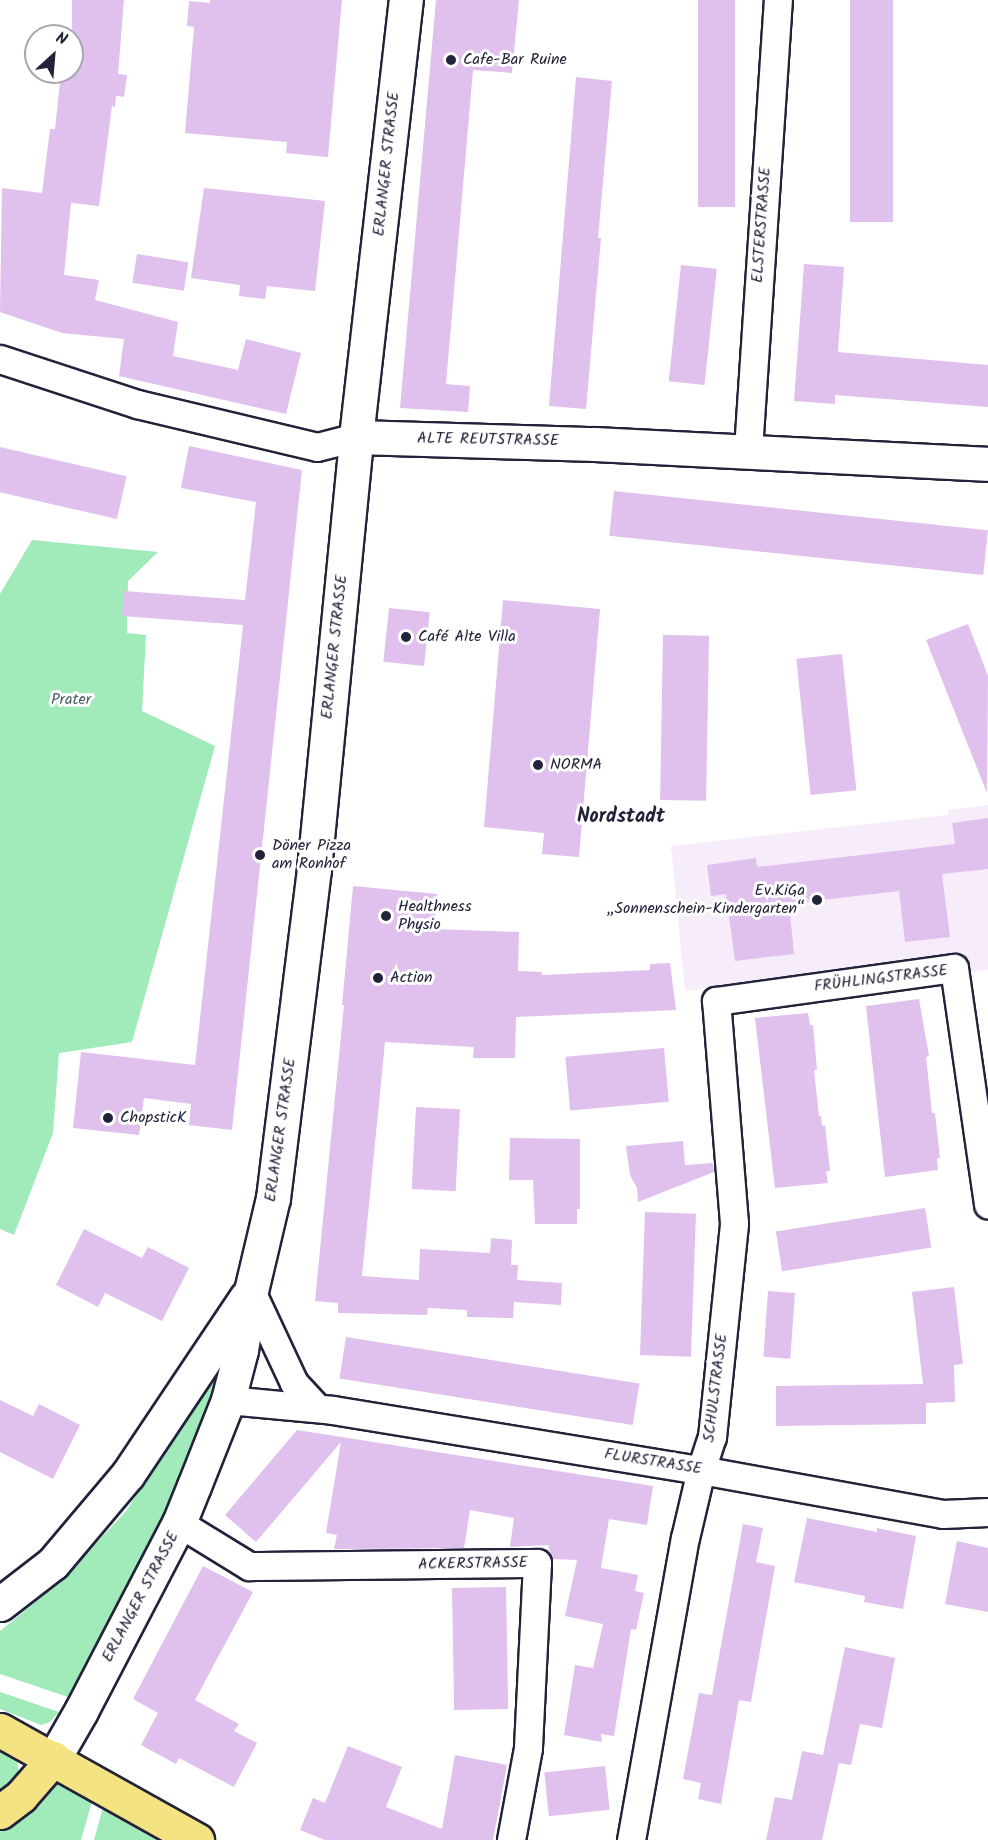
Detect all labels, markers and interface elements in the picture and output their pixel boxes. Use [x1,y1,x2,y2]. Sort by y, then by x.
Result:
north arrow [24,24,84,84]
text: N [51,26,71,53]
place label: Cafe-Bar Ruine [463,50,567,70]
marker: Cafe-Bar Ruine [444,53,458,67]
street label: ERLANGER STRASSE [370,91,404,237]
street label: ELSTERSTRASSE [748,166,776,284]
street label: ALTE REUTSTRASSE [417,429,559,451]
street label: ERLANGER STRASSE [318,574,352,720]
place label: Café Alte Villa [418,627,516,647]
marker: Café Alte Villa [399,630,413,644]
park label: Prater [51,690,91,710]
place label: NORMA [550,755,602,775]
marker: NORMA [531,758,545,772]
district label: Nordstadt [577,805,665,829]
place label: Döner Pizza am Ronhof [272,836,351,874]
marker: Döner Pizza am Ronhof [253,848,267,862]
place label: Ev.KiGa „Sonnenschein-Kindergarten“ [607,881,805,919]
marker: Ev.KiGa „Sonnenschein-Kindergarten“ [810,893,824,907]
place label: Healthness Physio [398,897,471,935]
marker: Healthness Physio [379,909,393,923]
street label: FRÜHLINGSTRASSE [813,961,949,997]
place label: Action [390,968,433,988]
marker: Action [371,971,385,985]
street label: ERLANGER STRASSE [261,1057,301,1203]
place label: ChopsticK [120,1108,186,1128]
marker: ChopsticK [101,1111,115,1125]
street label: SCHULSTRASSE [700,1332,732,1444]
street label: FLURSTRASSE [603,1445,703,1479]
street label: ERLANGER STRASSE [98,1528,184,1666]
street label: ACKERSTRASSE [418,1553,528,1575]

